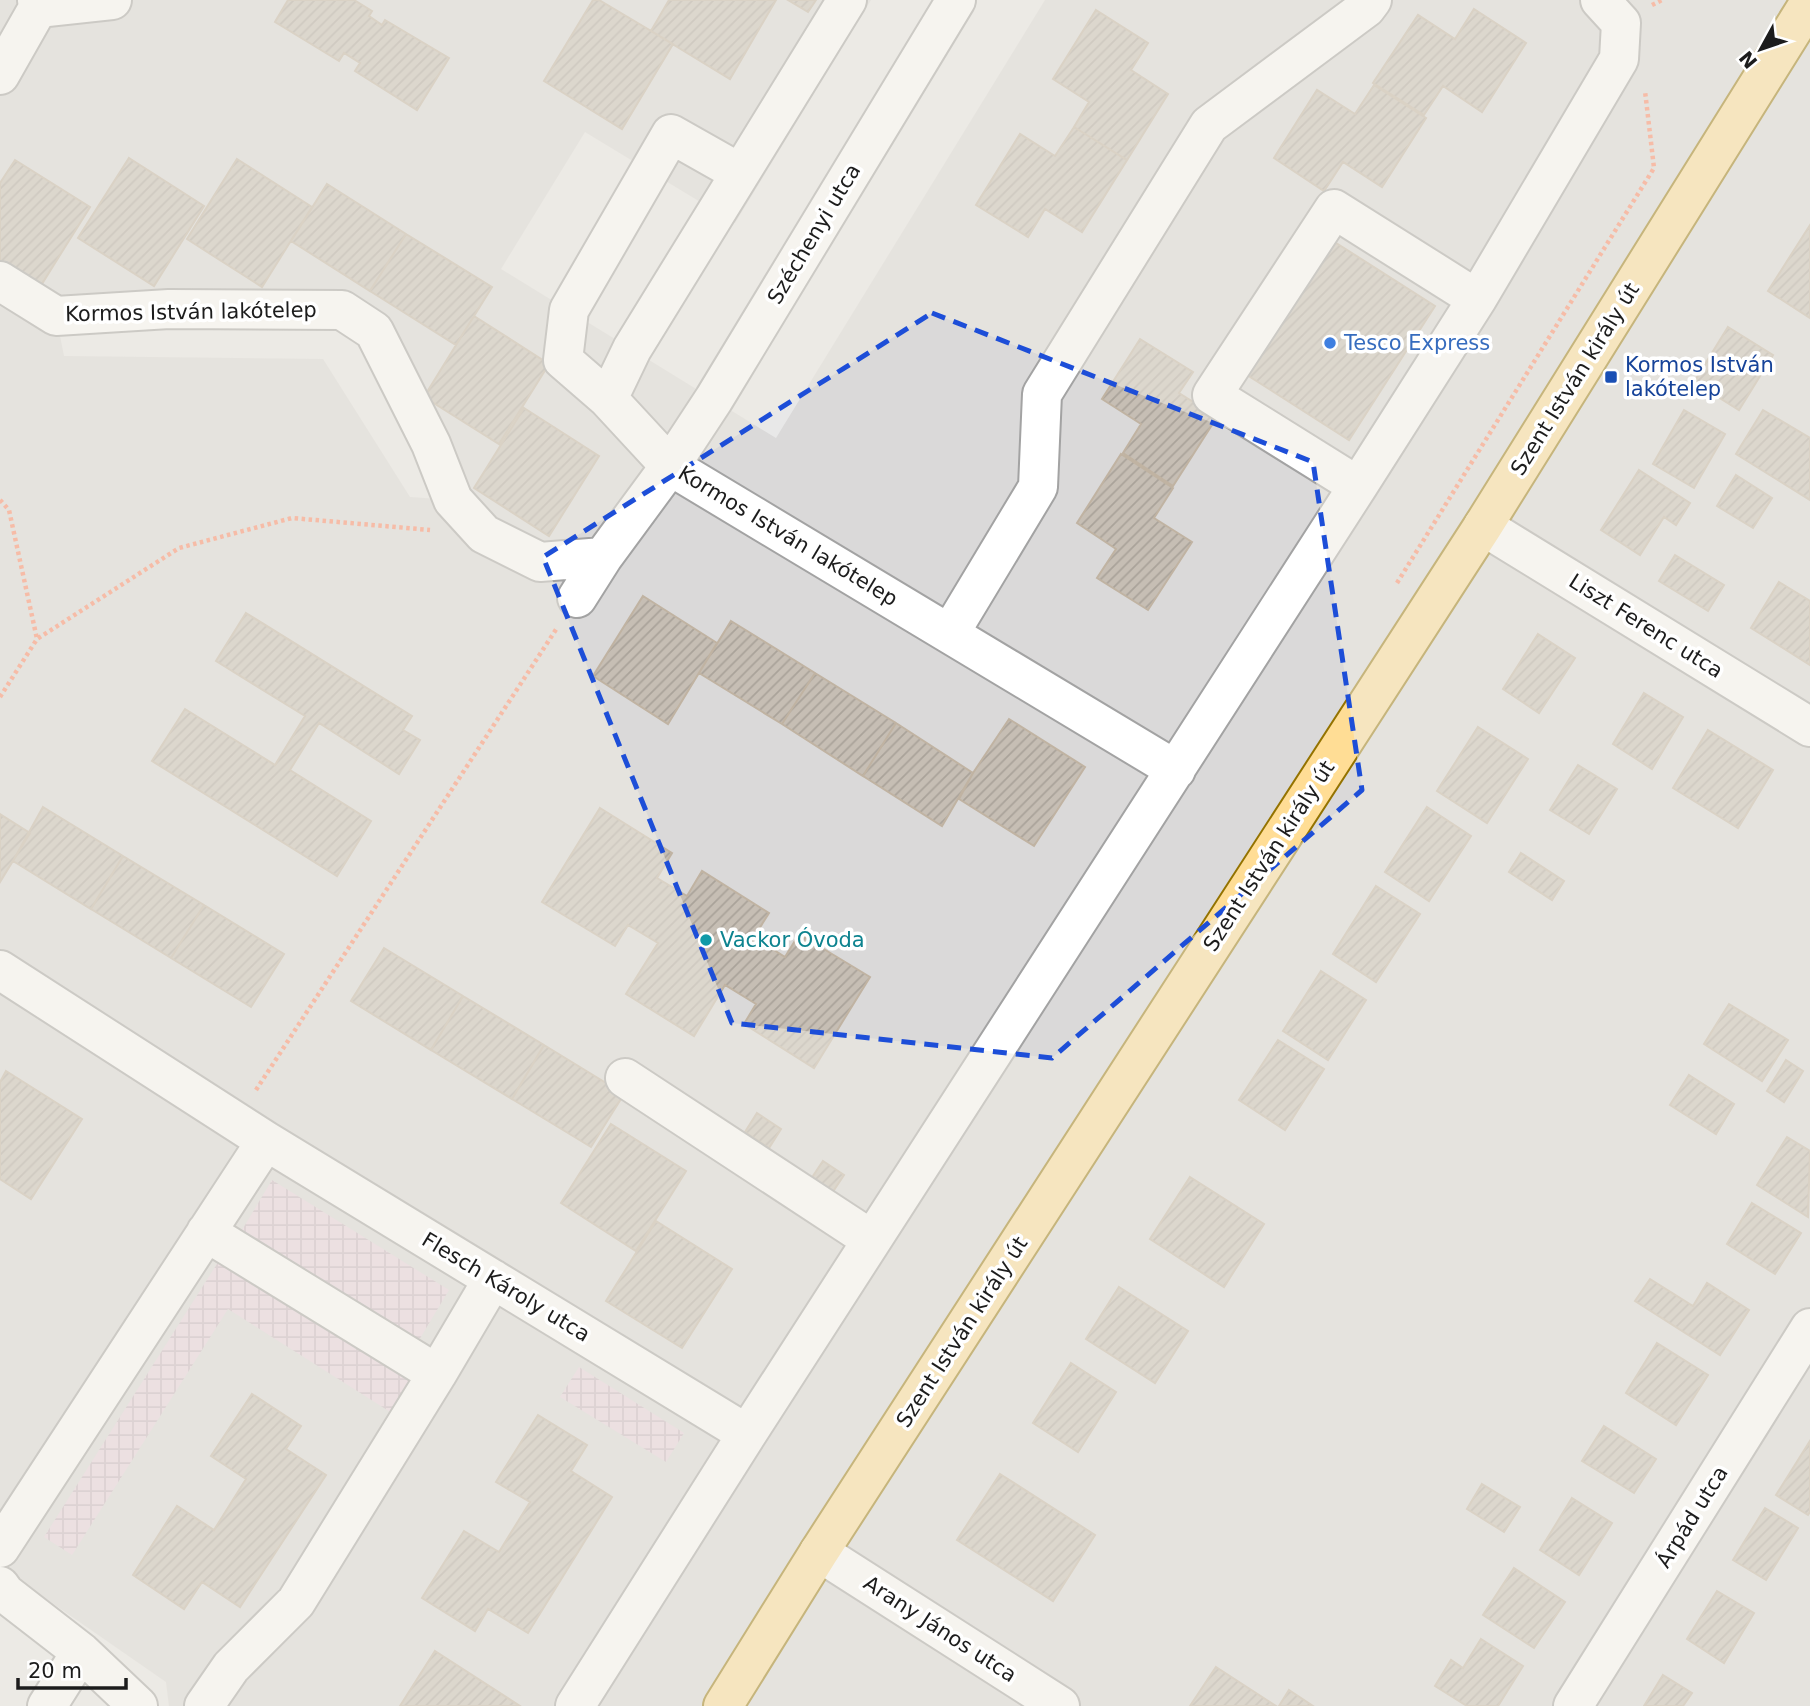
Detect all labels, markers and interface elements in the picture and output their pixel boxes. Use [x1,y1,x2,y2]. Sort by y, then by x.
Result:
north arrow [1726,14,1796,84]
text: N [1734,47,1762,73]
street label: Széchenyi utca [763,160,865,308]
street label: Szent István király út [1506,278,1644,480]
street label: Kormos István lakótelep [65,298,317,326]
place label: Tesco Express [1343,331,1490,355]
marker: Tesco Express [1322,335,1338,351]
place label: Kormos István lakótelep [1625,353,1774,401]
marker: Kormos István lakótelep [1603,369,1619,385]
street label: Kormos István lakótelep [674,461,902,611]
street label: Liszt Ferenc utca [1565,569,1727,683]
street label: Szent István király út [1198,756,1340,956]
place label: Vackor Óvoda [720,927,865,952]
marker: Vackor Óvoda [698,932,714,948]
street label: Flesch Károly utca [418,1227,594,1347]
street label: Szent István király út [891,1232,1033,1432]
street label: Árpád utca [1650,1461,1733,1572]
street label: Arany János utca [859,1571,1021,1687]
scale bar [18,1646,126,1690]
text: 20 m [28,1659,82,1683]

